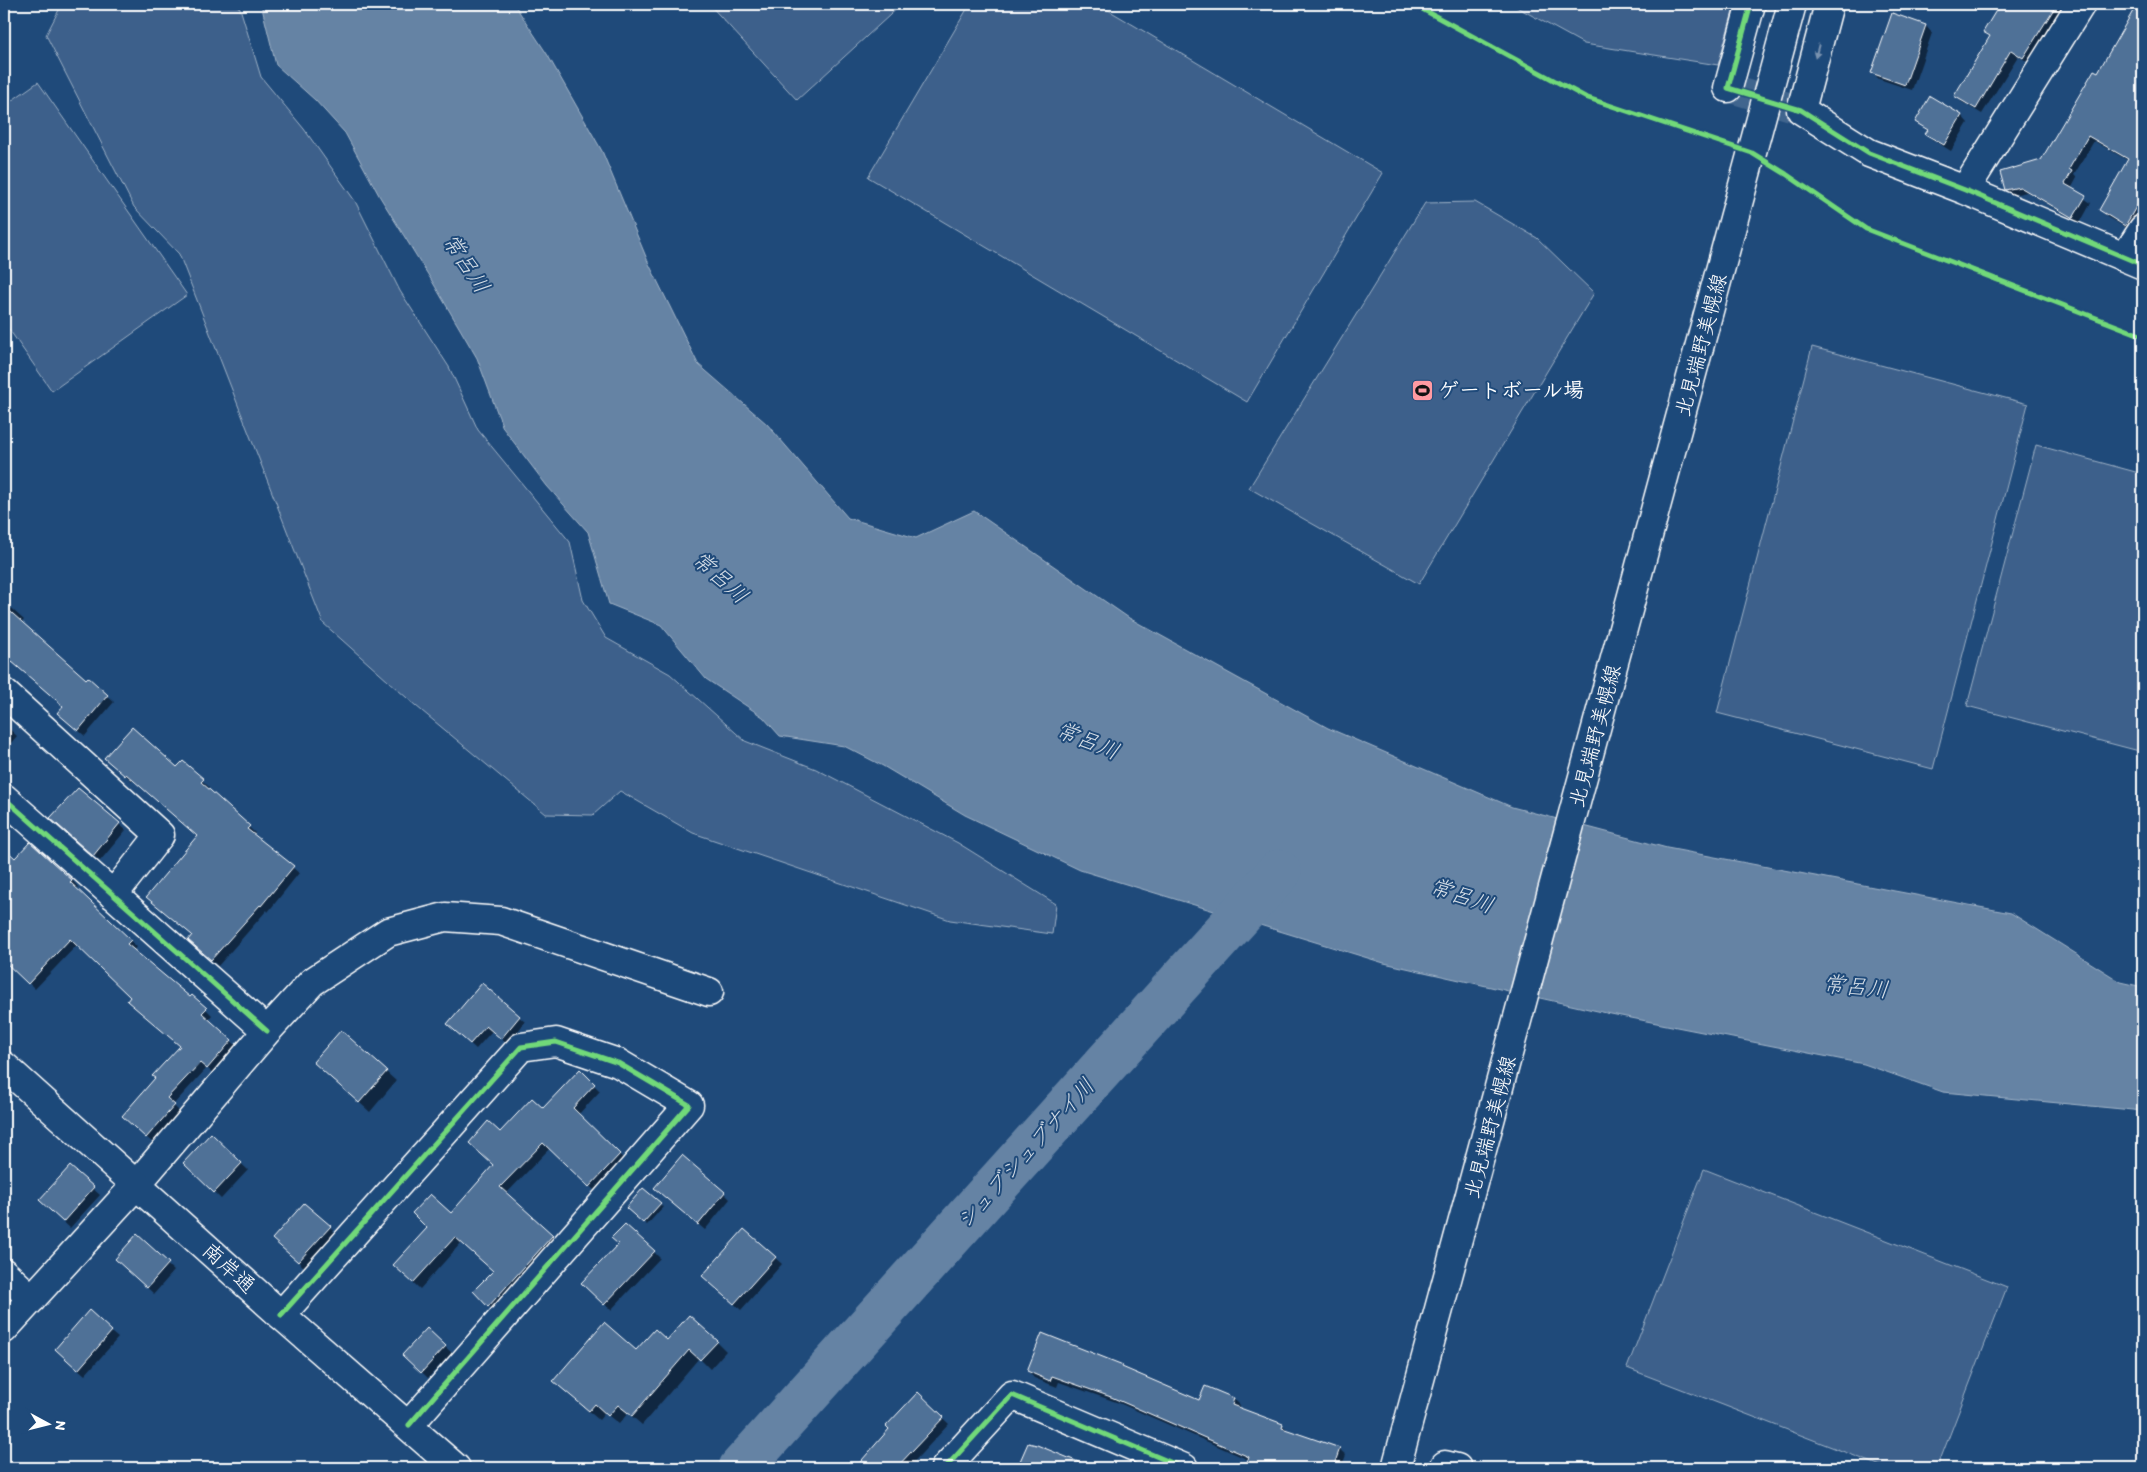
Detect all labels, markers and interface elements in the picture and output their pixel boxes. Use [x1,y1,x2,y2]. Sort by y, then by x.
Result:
one-way arrow [1812,43,1820,58]
water label: 常呂川 [437,228,496,298]
street label: 北見端野美幌線 [1669,271,1732,419]
place label: ゲートボール場 [1438,377,1584,402]
sports icon: ゲートボール場 [1410,378,1434,402]
water label: 常呂川 [687,545,754,609]
street label: 北見端野美幌線 [1563,662,1626,810]
water label: 常呂川 [1052,716,1123,765]
water label: 常呂川 [1426,872,1497,919]
water label: 常呂川 [1822,970,1890,1003]
street label: 北見端野美幌線 [1458,1053,1521,1201]
water label: シュブシュブナイ川 [951,1072,1100,1234]
street label: 南岸通 [198,1237,261,1298]
north arrow [22,1400,72,1450]
text: N [51,1420,69,1431]

